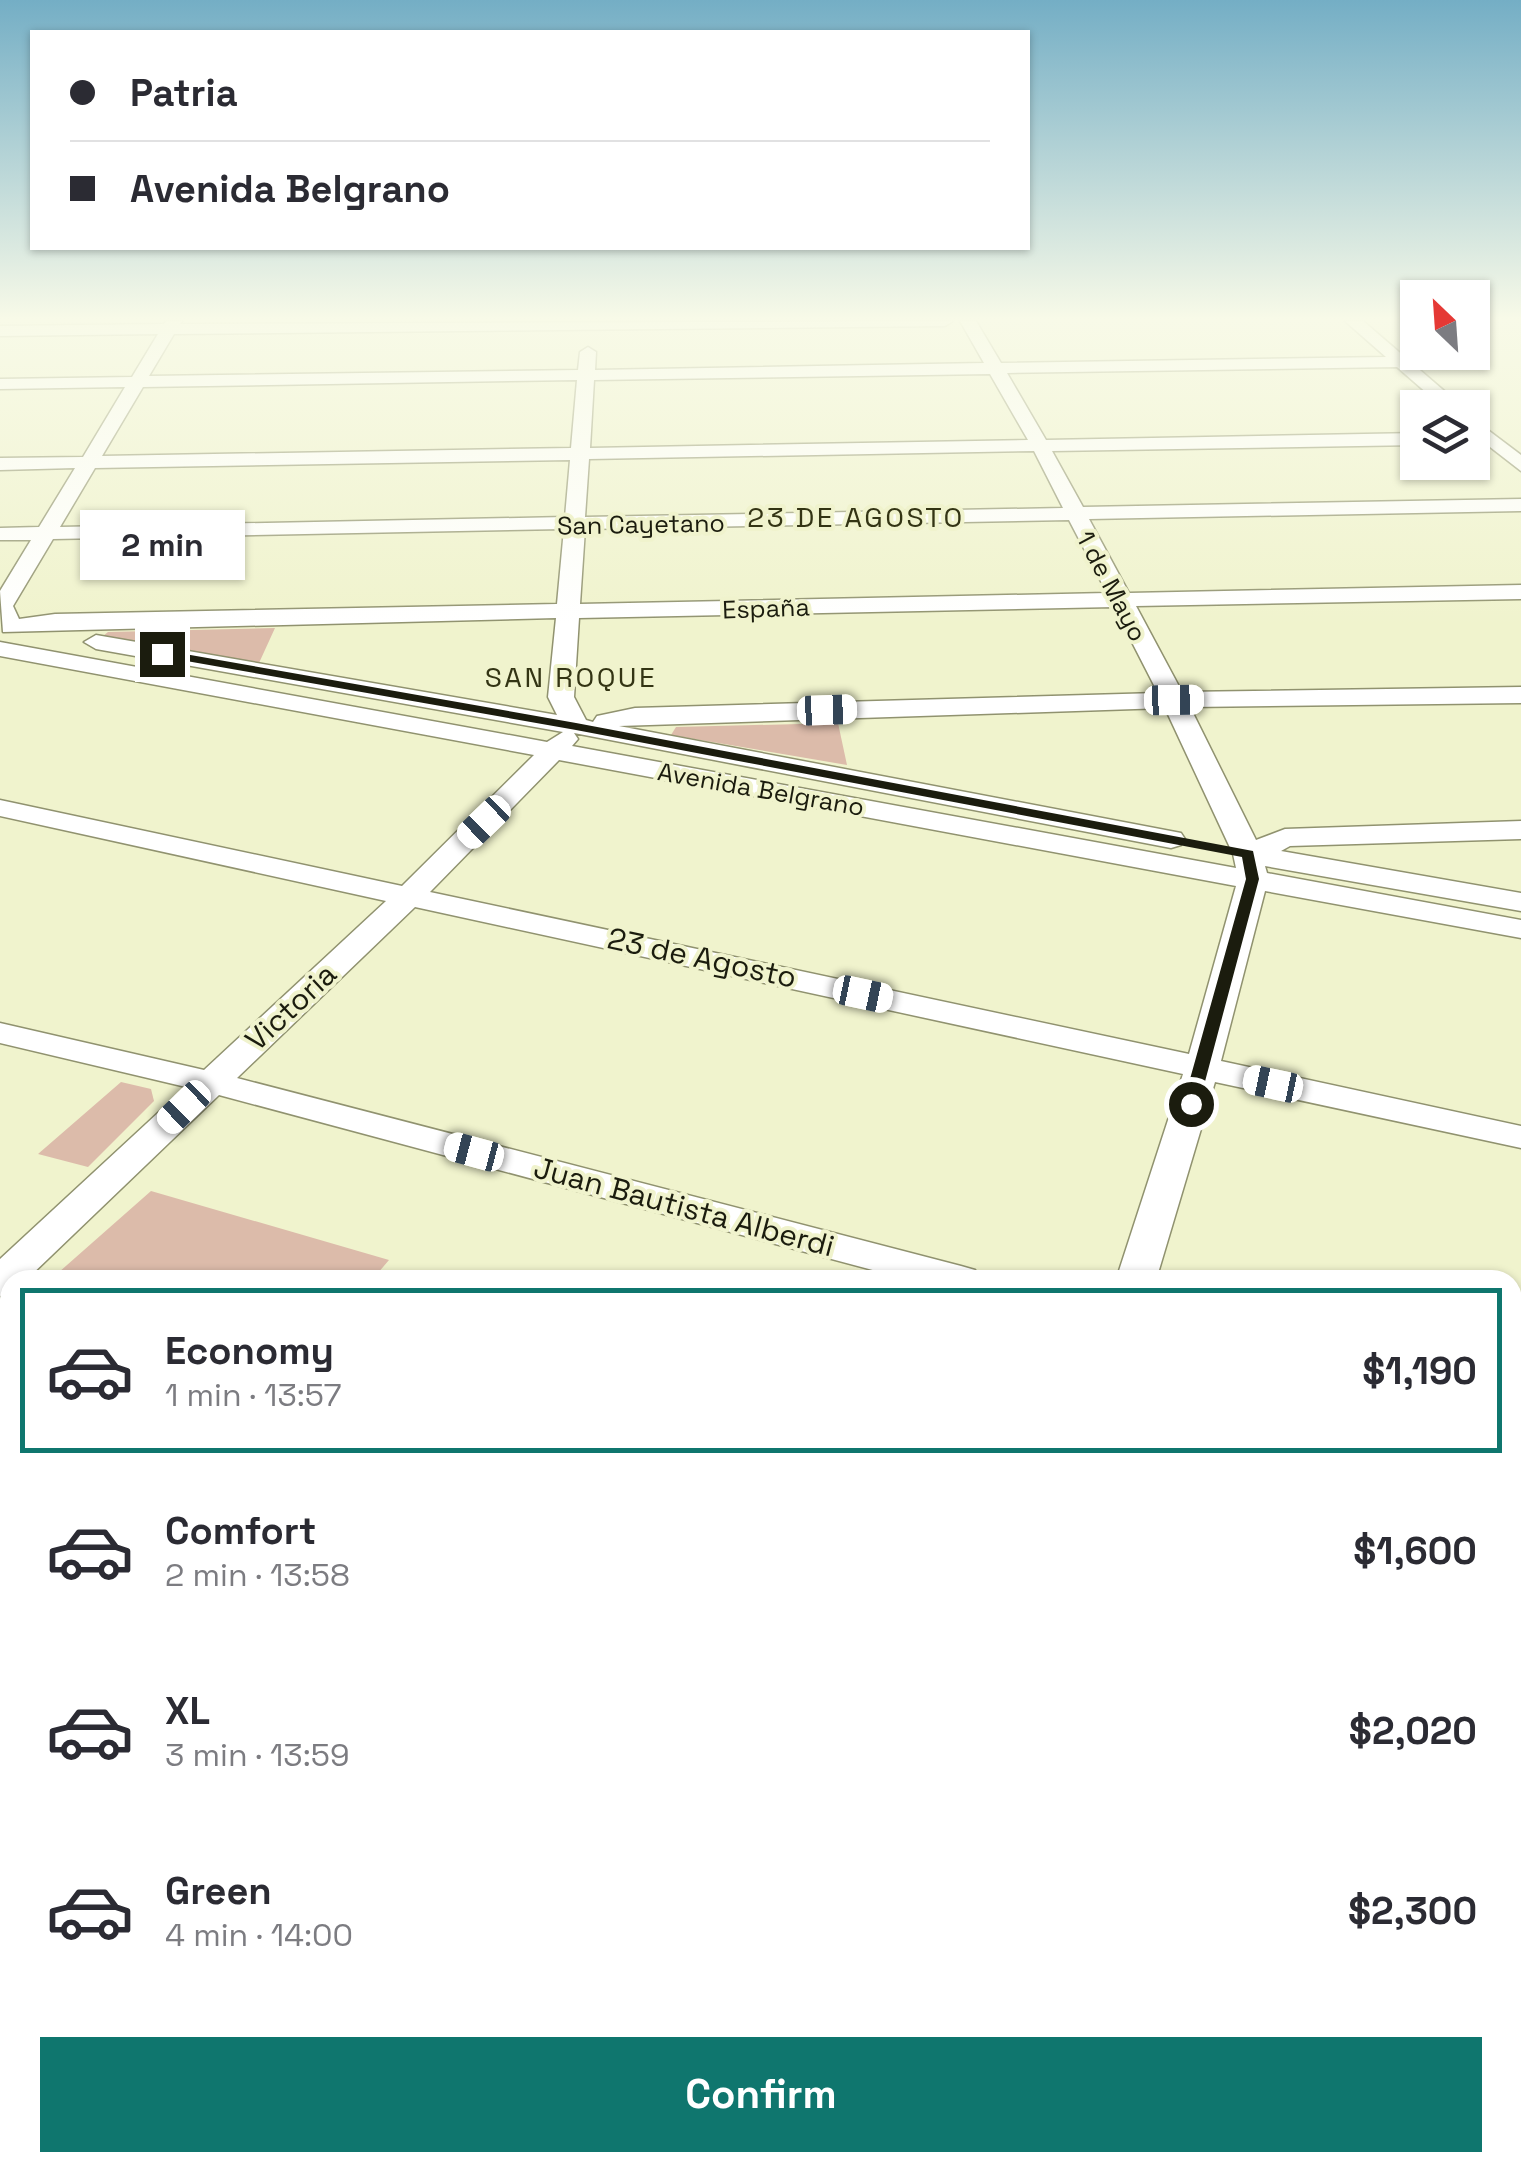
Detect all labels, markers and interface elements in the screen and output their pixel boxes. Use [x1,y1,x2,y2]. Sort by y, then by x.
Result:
text: Patria [130,69,238,117]
text: Avenida Belgrano [130,165,450,213]
north arrow [1400,280,1490,370]
map controls [1400,280,1490,480]
button: layers [1400,390,1490,480]
district label: 23 DE AGOSTO [747,499,965,535]
street label: San Cayetano [557,507,725,541]
callout: 2 min [80,509,244,579]
text: 2 min [121,525,204,565]
street label: 1 de Mayo [1070,525,1154,647]
street label: España [722,590,810,626]
route end [140,632,185,677]
district label: SAN ROQUE [485,659,657,695]
car [1144,684,1204,716]
car [796,694,858,726]
street label: Avenida Belgrano [655,755,867,823]
car [452,790,516,854]
street label: 23 de Agosto [604,918,800,997]
street label: Victoria [237,955,345,1059]
car [831,973,895,1015]
car [1241,1063,1305,1105]
car [152,1075,216,1139]
route start [1169,1082,1214,1127]
car [441,1130,507,1174]
street label: Juan Bautista Alberdi [530,1148,839,1265]
icon: car [45,1326,135,1416]
text: Economy [165,1327,334,1375]
text: $1,190 [1362,1347,1477,1395]
text: 1 min · 13:57 [165,1375,342,1415]
icon: car [45,1506,135,1596]
text: Comfort [165,1507,316,1555]
text: $1,600 [1353,1527,1477,1575]
text: 2 min · 13:58 [165,1555,350,1595]
icon: car [45,1686,135,1776]
text: XL [165,1687,210,1735]
text: $2,020 [1349,1707,1477,1755]
text: 3 min · 13:59 [165,1735,350,1775]
icon: car [45,1866,135,1956]
text: Green [165,1867,272,1915]
text: $2,300 [1348,1887,1477,1935]
text: 4 min · 14:00 [165,1915,353,1955]
button: Confirm [40,2037,1482,2152]

